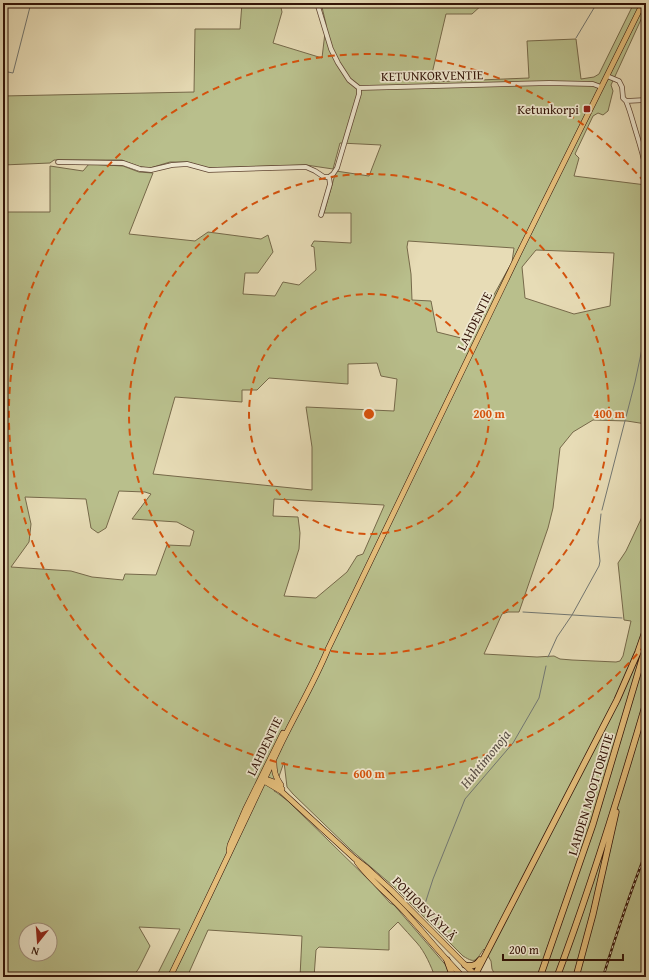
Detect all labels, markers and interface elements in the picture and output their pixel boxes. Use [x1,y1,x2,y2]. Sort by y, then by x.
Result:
street label: KETUNKORVENTIE [381,65,484,86]
place label: Ketunkorpi [517,100,579,119]
marker: Ketunkorpi [582,104,592,114]
street label: LAHDENTIE [452,288,497,354]
text: 200 m [473,405,506,422]
text: 400 m [593,405,626,422]
centre of rings [362,407,376,421]
street label: LAHDENTIE [242,713,287,779]
water label: Huhtimonoja [454,725,515,793]
street label: LAHDEN MOOTTORITIE [563,730,618,858]
text: 600 m [353,765,386,782]
street label: POHJOISVÄYLÄ [388,872,461,945]
north arrow [18,922,58,962]
scale bar [503,936,623,962]
text: 200 m [509,941,539,958]
text: N [29,943,41,960]

